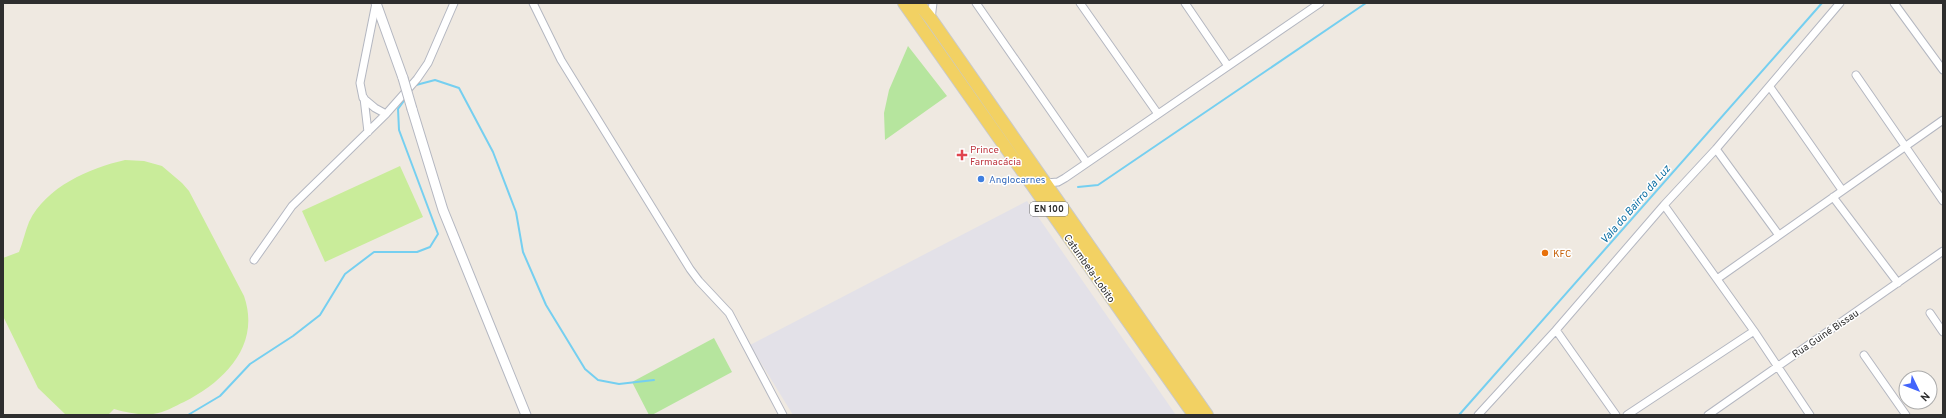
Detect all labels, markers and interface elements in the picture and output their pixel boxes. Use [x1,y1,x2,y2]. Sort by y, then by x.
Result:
place label: Prince Farmacácia [970,144,1021,169]
marker: Prince Farmacácia [957,150,967,160]
water label: Vala do Bairro da Luz [1598,162,1674,247]
marker: Anglocarnes [976,174,986,184]
place label: Anglocarnes [989,174,1046,187]
road number: EN 100 [1030,202,1068,216]
street label: Catumbela-Lobito [1060,232,1118,306]
marker: KFC [1540,248,1550,258]
place label: KFC [1553,248,1571,261]
street label: Rua Guiné Bissau [1790,307,1862,361]
north arrow [1898,370,1938,410]
text: N [1917,388,1932,404]

